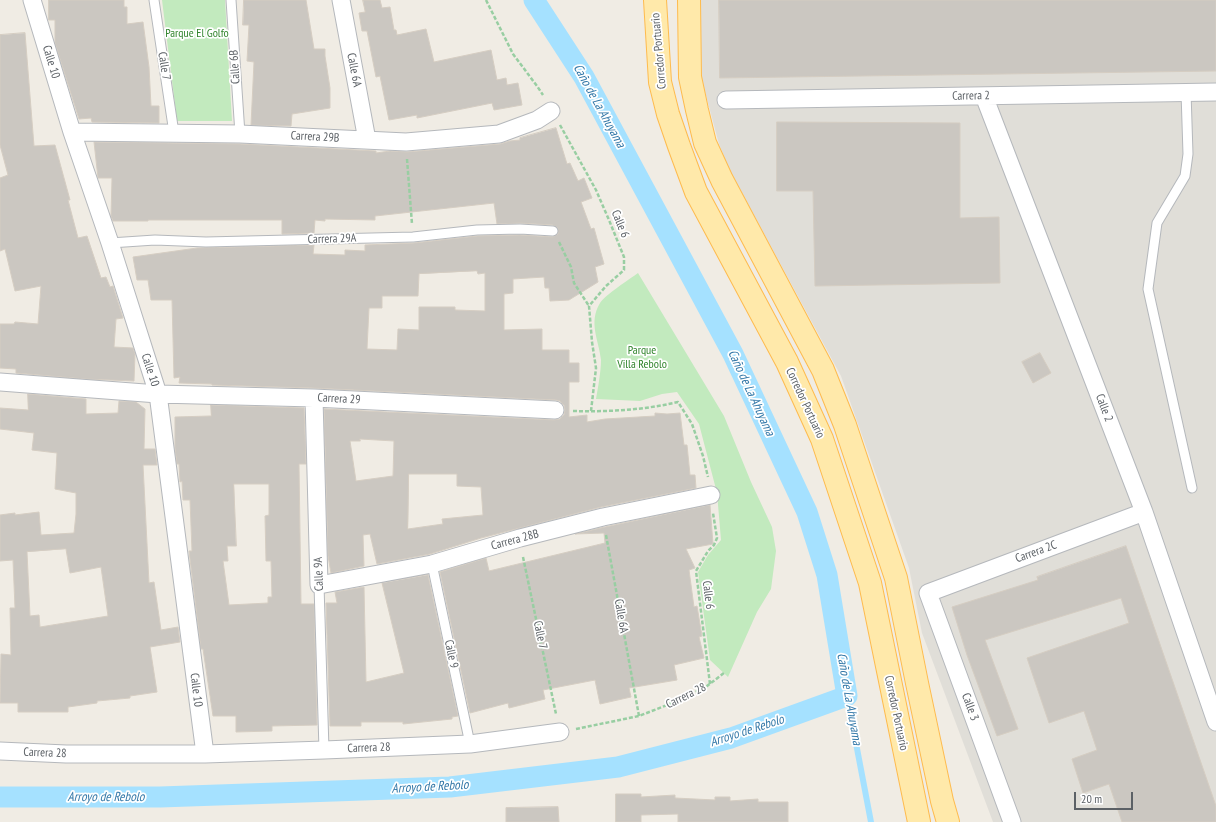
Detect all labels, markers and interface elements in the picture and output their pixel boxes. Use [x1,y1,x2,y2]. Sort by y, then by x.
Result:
street label: Corredor Portuario [649,12,669,90]
park label: Parque El Golfo [165,27,229,41]
street label: Calle 10 [39,44,63,80]
street label: Calle 6B [227,49,243,85]
street label: Calle 7 [155,51,173,81]
street label: Calle 6A [344,52,364,88]
water label: Caño de La Ahuyama [570,61,628,151]
street label: Carrera 2 [952,88,990,104]
street label: Carrera 29B [290,129,340,145]
street label: Calle 6 [608,208,632,240]
street label: Carrera 29A [307,231,357,247]
park label: Parque Villa Rebolo [617,344,667,372]
water label: Caño de La Ahuyama [724,347,778,439]
street label: Calle 10 [138,352,162,388]
street label: Corredor Portuario [782,365,828,441]
street label: Carrera 29 [317,391,361,407]
street label: Calle 2 [1092,392,1116,424]
street label: Carrera 28B [490,527,540,553]
street label: Carrera 2C [1013,538,1059,566]
street label: Calle 9A [311,557,327,591]
street label: Calle 6 [699,580,717,610]
street label: Calle 6A [611,598,631,634]
street label: Calle 7 [530,619,550,651]
street label: Calle 9 [441,638,461,670]
water label: Caño de La Ahuyama [833,652,865,746]
street label: Calle 10 [187,672,205,708]
street label: Corredor Portuario [881,674,911,752]
street label: Carrera 28 [663,680,709,712]
street label: Calle 3 [958,691,982,723]
water label: Arroyo de Rebolo [708,712,786,750]
street label: Carrera 28 [347,740,391,756]
street label: Carrera 28 [23,745,67,761]
water label: Arroyo de Rebolo [391,777,469,797]
scale bar [1076,784,1135,810]
water label: Arroyo de Rebolo [68,789,144,805]
text: 20 m [1081,791,1102,806]

